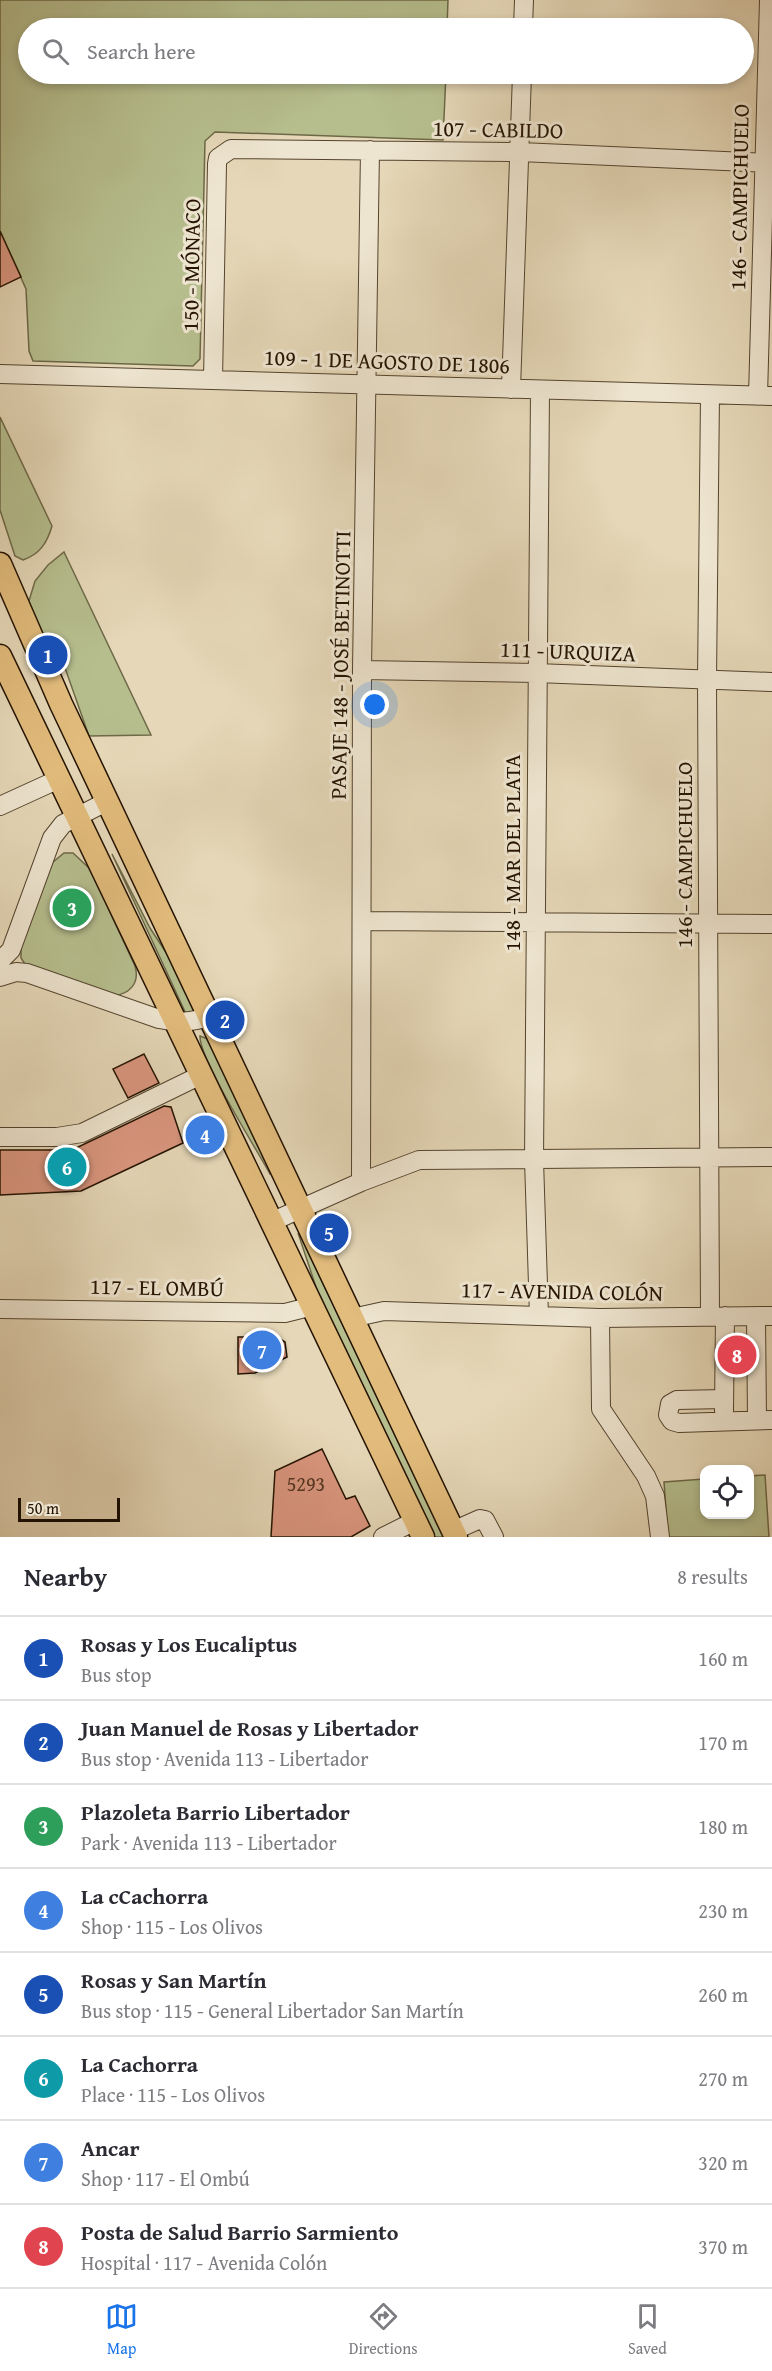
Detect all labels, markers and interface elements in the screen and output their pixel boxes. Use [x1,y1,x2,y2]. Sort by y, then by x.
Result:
search box [18,18,754,84]
icon: search [39,35,72,68]
text: Search here [87,35,196,67]
street label: 146 - CAMPICHUELO [721,103,757,291]
street label: 107 - CABILDO [433,112,563,146]
street label: 150 - MÓNACO [174,198,208,332]
street label: 109 - 1 DE AGOSTO DE 1806 [263,341,511,381]
street label: PASAJE 148 - JOSÉ BETINOTTI [322,530,358,800]
pin: 1 [28,632,68,678]
street label: 111 - URQUIZA [500,633,637,669]
your location [360,690,389,719]
street label: 148 - MAR DEL PLATA [496,754,528,952]
street label: 146 - CAMPICHUELO [668,762,700,948]
pin: 3 [52,886,92,930]
pin: 2 [206,998,244,1042]
pin: 4 [186,1112,224,1158]
pin: 6 [48,1144,86,1190]
pin: 5 [310,1210,348,1256]
street label: 117 - EL OMBÚ [90,1270,224,1304]
street label: 117 - AVENIDA COLÓN [461,1273,663,1309]
pin: 7 [242,1328,282,1372]
pin: 8 [718,1332,756,1378]
map controls [700,1465,754,1519]
button: locate [700,1465,754,1519]
house number: 5293 [287,1469,325,1498]
scale bar [18,1495,120,1522]
text: 50 m [27,1496,59,1520]
text: Nearby [24,1557,107,1596]
text: 8 results [677,1562,748,1591]
text: Rosas y Los Eucaliptus [81,1628,297,1660]
text: 1 [38,1644,49,1673]
text: 160 m [698,1644,748,1673]
text: Bus stop [81,1660,152,1689]
text: Juan Manuel de Rosas y Libertador [81,1712,419,1744]
text: 2 [38,1728,49,1757]
text: 170 m [698,1728,748,1757]
text: Bus stop · Avenida 113 - Libertador [81,1744,369,1773]
text: Plazoleta Barrio Libertador [81,1796,350,1828]
text: 3 [38,1812,49,1841]
text: 180 m [698,1812,748,1841]
text: Park · Avenida 113 - Libertador [81,1828,337,1857]
text: La cCachorra [81,1880,208,1912]
text: 4 [38,1896,49,1925]
text: 230 m [698,1896,748,1925]
text: Shop · 115 - Los Olivos [81,1912,263,1941]
text: Rosas y San Martín [81,1964,267,1996]
text: 5 [38,1980,49,2009]
text: 260 m [698,1980,748,2009]
text: Bus stop · 115 - General Libertador San Martín [81,1996,464,2025]
text: La Cachorra [81,2048,198,2080]
text: 6 [38,2064,49,2093]
text: 270 m [698,2064,748,2093]
text: Place · 115 - Los Olivos [81,2080,265,2109]
text: Ancar [81,2132,140,2164]
text: 7 [38,2148,49,2177]
text: 320 m [698,2148,748,2177]
text: Shop · 117 - El Ombú [81,2164,249,2193]
text: Posta de Salud Barrio Sarmiento [81,2216,398,2248]
text: 8 [38,2232,49,2261]
text: 370 m [698,2232,748,2261]
text: Hospital · 117 - Avenida Colón [81,2248,327,2277]
tab: Map [105,2300,138,2360]
tab: Directions [349,2300,418,2360]
tab: Saved [628,2300,667,2360]

